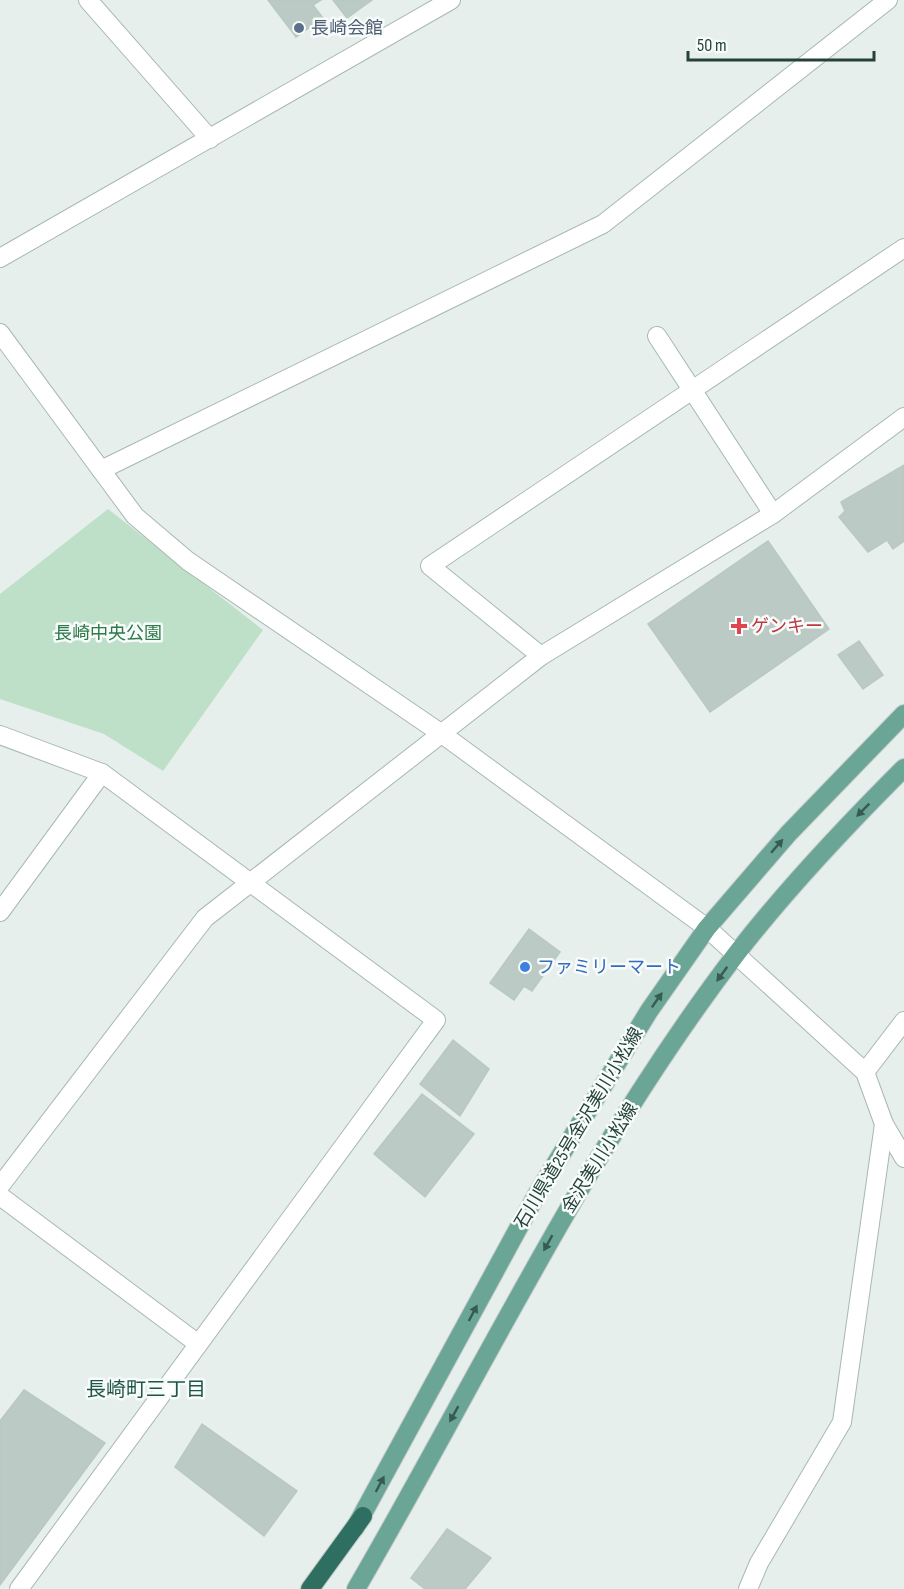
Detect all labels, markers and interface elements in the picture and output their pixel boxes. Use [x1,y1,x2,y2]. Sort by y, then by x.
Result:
place label: 長崎会館 [311,18,383,39]
marker: 長崎会館 [292,21,306,35]
scale bar [688,24,874,62]
text: 50 m [697,35,727,56]
place label: ゲンキー [751,616,823,637]
marker: ゲンキー [732,619,746,633]
park label: 長崎中央公園 [54,623,162,644]
one-way arrow [856,802,870,816]
one-way arrow [770,839,783,854]
place label: ファミリーマート [537,957,681,978]
marker: ファミリーマート [518,960,532,974]
one-way arrow [717,966,729,981]
one-way arrow [651,992,663,1008]
street label: 石川県道25号金沢美川小松線 [510,1024,648,1232]
street label: 金沢美川小松線 [557,1099,643,1217]
one-way arrow [543,1235,554,1251]
one-way arrow [468,1304,478,1321]
district label: 長崎町三丁目 [86,1378,206,1402]
one-way arrow [449,1405,459,1422]
one-way arrow [375,1475,385,1492]

